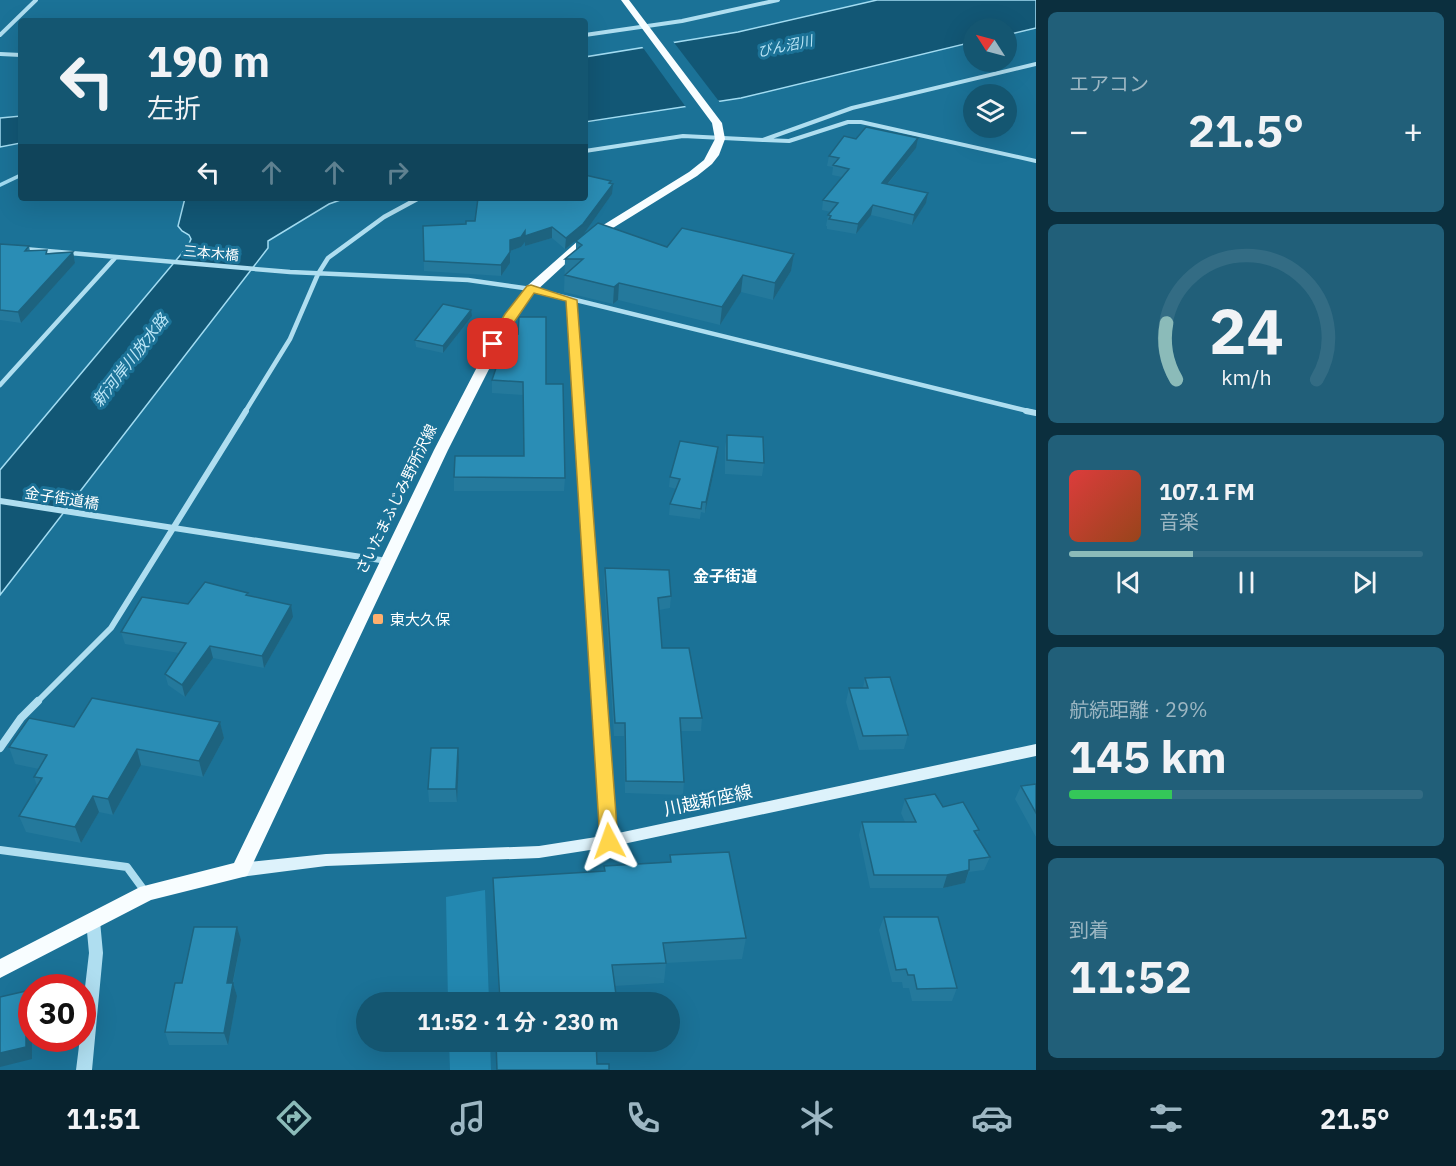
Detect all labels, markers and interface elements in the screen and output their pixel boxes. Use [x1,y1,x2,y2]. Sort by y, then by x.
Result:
north arrow [963,18,1017,72]
map controls [963,18,1017,138]
water label: びん沼川 [756,31,816,61]
text: 190 m [147,34,270,89]
icon: left [48,42,126,120]
text: エアコン [1069,70,1149,97]
button: layers [963,84,1017,138]
text: 左折 [147,90,201,125]
text: 21.5° [1188,101,1304,159]
text: − [1069,109,1089,152]
text: + [1403,109,1423,152]
icon: left [192,156,225,189]
icon: ahead [255,156,288,189]
icon: ahead [318,156,351,189]
icon: right [381,156,414,189]
street label: 三本木橋 [182,242,240,264]
text: 24 [1209,291,1283,372]
water label: 新河岸川放水路 [88,308,174,410]
pin [467,318,518,369]
icon: arrive [476,327,509,360]
text: km/h [1221,364,1271,392]
street label: さいたまふじみ野所沢線 [351,421,441,577]
text: 107.1 FM [1159,477,1255,506]
street label: 金子街道橋 [23,483,101,513]
text: 音楽 [1159,508,1199,535]
district label: 金子街道 [693,566,757,586]
icon: previous [1112,566,1145,599]
icon: pause [1230,566,1263,599]
icon: next [1348,566,1381,599]
place label: 東大久保 [390,610,450,629]
marker: 東大久保 [371,612,385,626]
text: 航続距離 · 29% [1069,696,1208,723]
text: 145 km [1069,727,1227,785]
street label: 川越新座線 [662,779,754,821]
position arrow [577,809,641,873]
text: 到着 [1069,916,1109,943]
text: 11:52 [1069,947,1192,1005]
speed limit sign: 30 [18,974,96,1052]
text: 11:52 · 1 分 · 230 m [417,1007,619,1036]
icon: directions [273,1097,315,1139]
icon: music [447,1097,489,1139]
icon: phone [622,1097,664,1139]
icon: climate [796,1097,838,1139]
icon: car [971,1097,1013,1139]
icon: filters [1145,1097,1187,1139]
text: 11:51 [66,1101,140,1136]
text: 21.5° [1320,1101,1390,1136]

